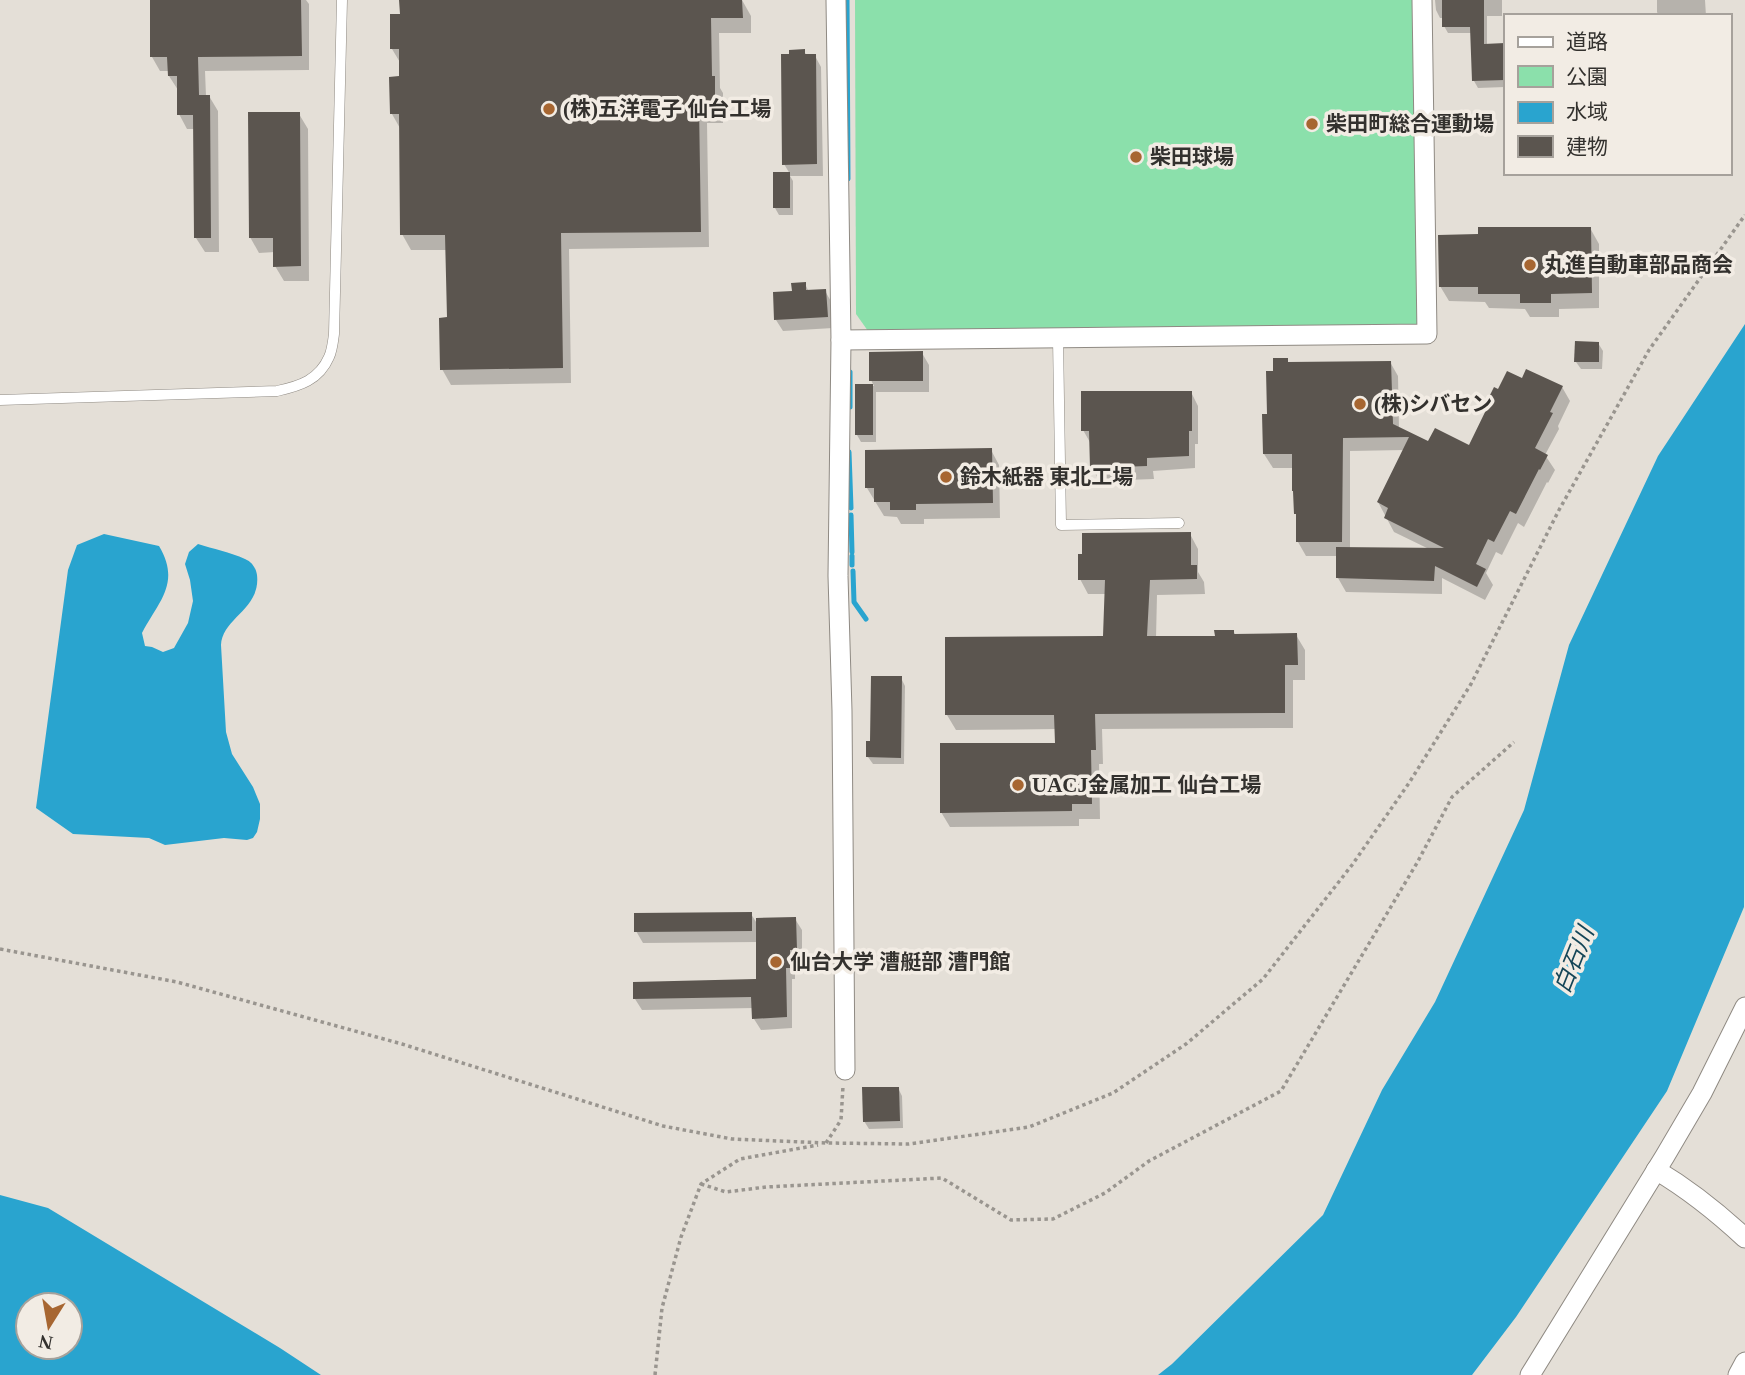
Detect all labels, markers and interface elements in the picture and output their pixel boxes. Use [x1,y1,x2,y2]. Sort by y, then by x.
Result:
legend [1504,14,1731,175]
text: 道路 [1566,30,1608,54]
text: 公園 [1566,65,1608,89]
place label: (株)五洋電子 仙台工場 [563,97,771,121]
text: 水域 [1566,100,1608,124]
marker: (株)五洋電子 仙台工場 [541,101,557,117]
place label: 柴田町総合運動場 [1326,112,1494,136]
marker: 柴田町総合運動場 [1304,116,1320,132]
text: 建物 [1566,135,1608,159]
place label: 柴田球場 [1150,145,1234,169]
marker: 柴田球場 [1128,149,1144,165]
place label: 丸進自動車部品商会 [1544,253,1733,277]
marker: 丸進自動車部品商会 [1522,257,1538,273]
place label: (株)シバセン [1374,392,1492,416]
marker: (株)シバセン [1352,396,1368,412]
place label: 鈴木紙器 東北工場 [960,465,1133,489]
marker: 鈴木紙器 東北工場 [938,469,954,485]
place label: UACJ金属加工 仙台工場 [1032,773,1261,797]
marker: UACJ金属加工 仙台工場 [1010,777,1026,793]
water label: 白石川 [1549,921,1600,997]
place label: 仙台大学 漕艇部 漕門館 [790,950,1011,974]
marker: 仙台大学 漕艇部 漕門館 [768,954,784,970]
north arrow [14,1291,84,1361]
text: N [37,1331,55,1354]

